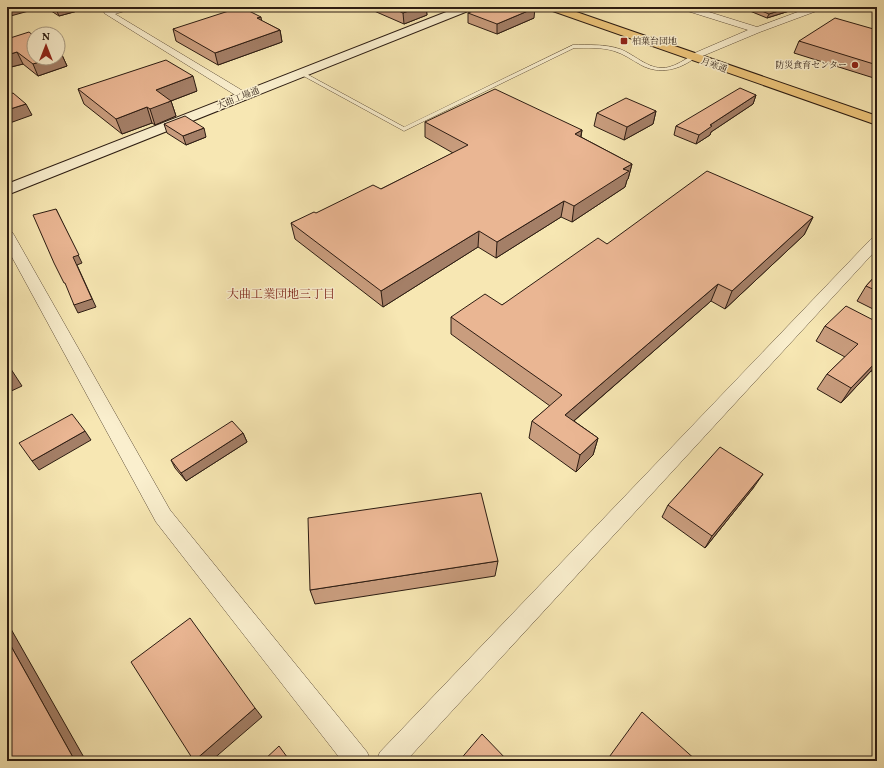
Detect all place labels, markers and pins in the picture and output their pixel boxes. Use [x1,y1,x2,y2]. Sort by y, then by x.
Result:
place label: 柏葉台団地 [632,35,677,48]
marker: 柏葉台団地 [619,36,629,46]
place label: 防災食育センター [775,59,847,72]
marker: 防災食育センター [850,60,860,70]

